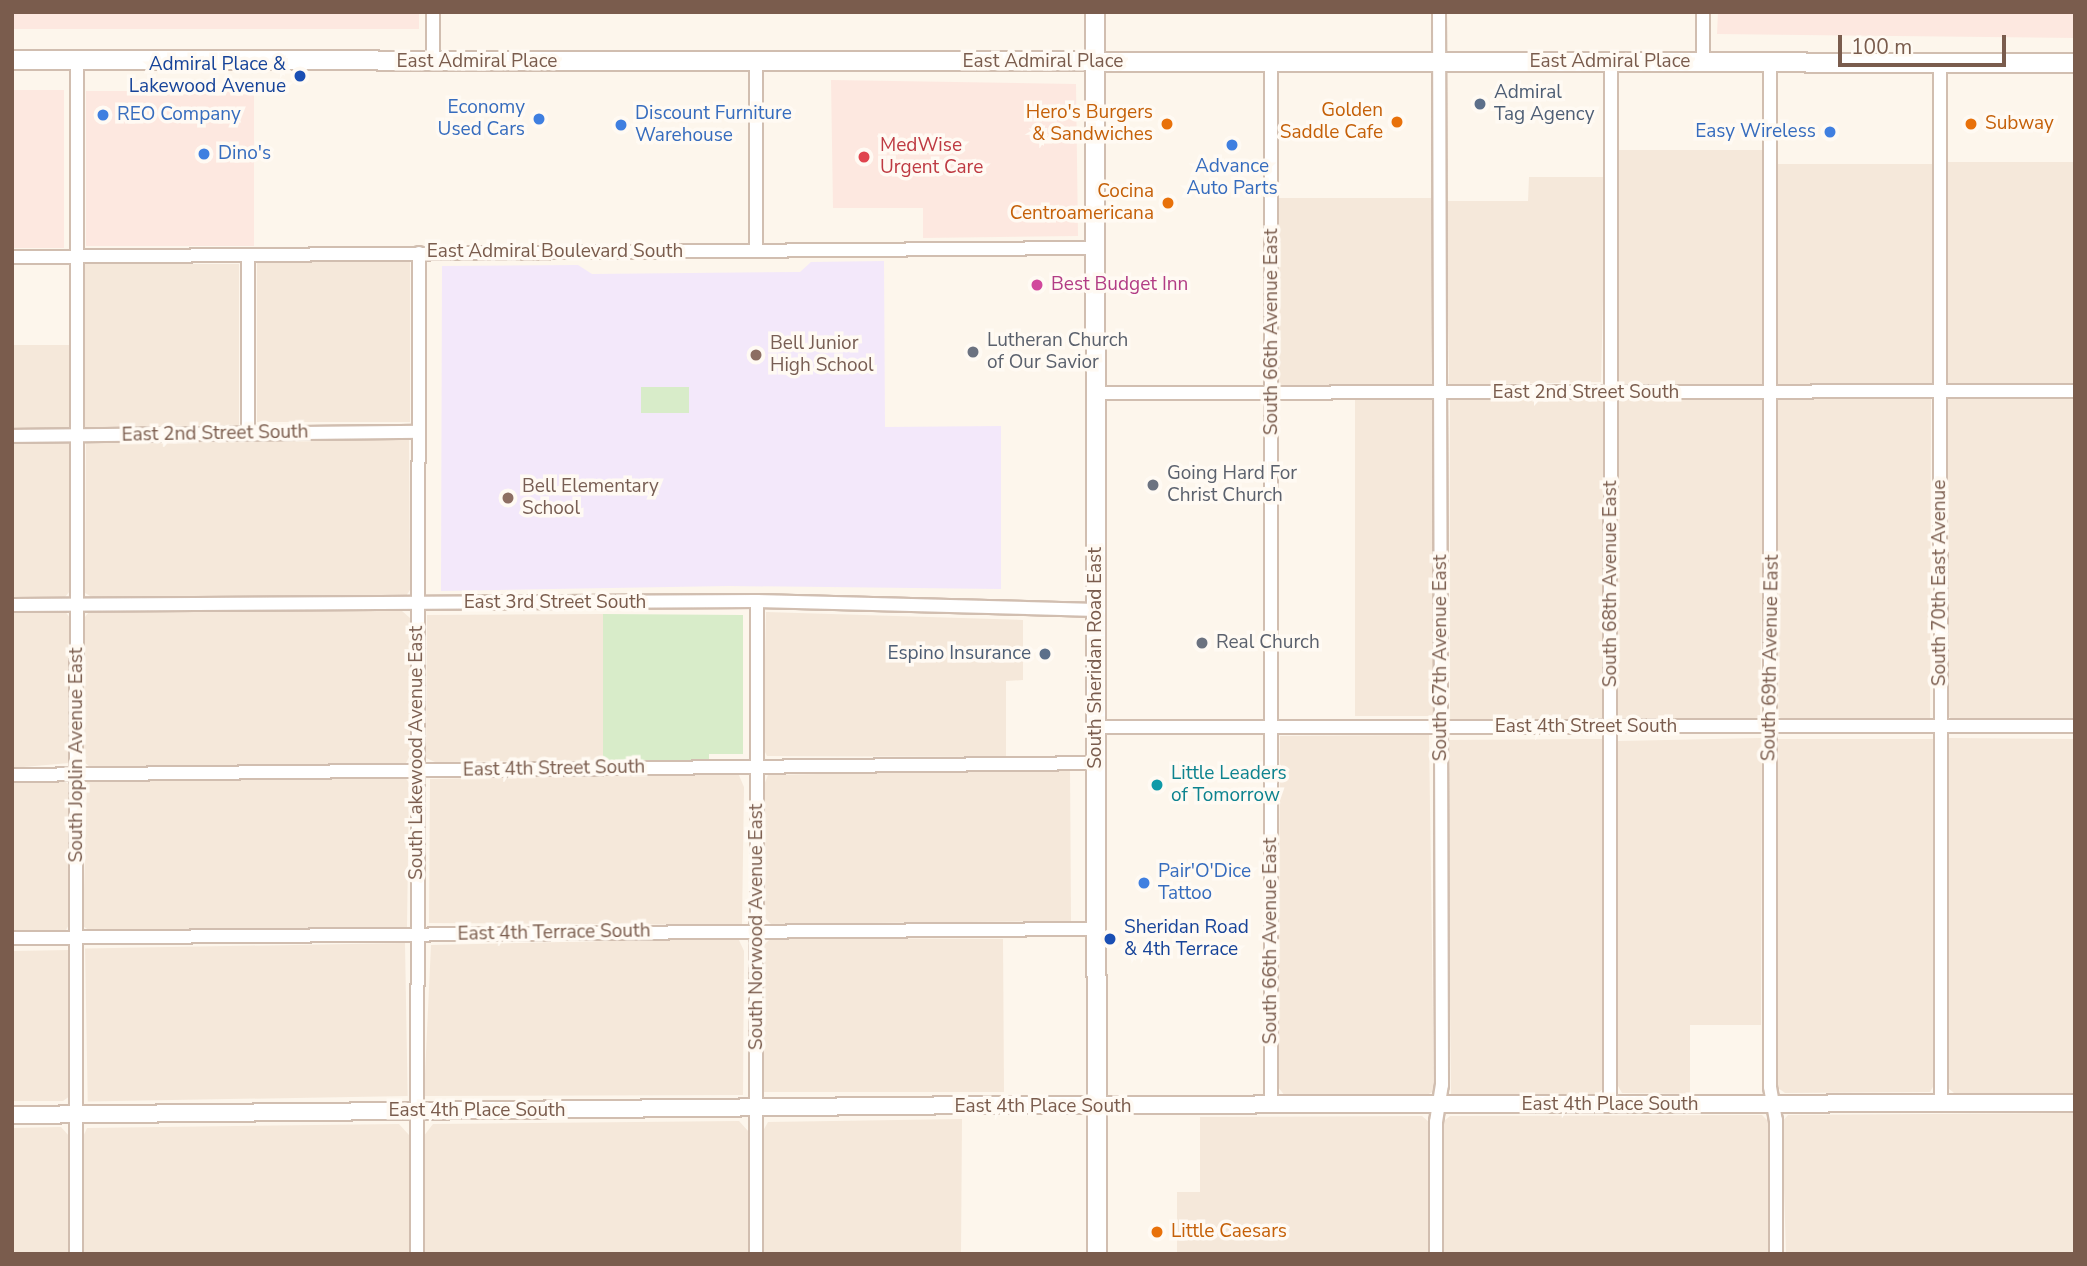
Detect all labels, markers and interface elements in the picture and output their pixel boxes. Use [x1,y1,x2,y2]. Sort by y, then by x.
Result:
scale bar [1842,21,2010,65]
text: 100 m [1851,33,1912,61]
street label: East Admiral Place [397,51,557,73]
street label: East Admiral Place [963,51,1123,73]
street label: East Admiral Place [1530,51,1690,73]
place label: Admiral Place & Lakewood Avenue [129,54,286,98]
marker: Admiral Place & Lakewood Avenue [292,68,308,84]
place label: Admiral Tag Agency [1494,82,1594,126]
marker: Admiral Tag Agency [1472,96,1488,112]
place label: Economy Used Cars [438,97,525,141]
place label: Golden Saddle Cafe [1280,100,1383,144]
place label: Hero's Burgers & Sandwiches [1026,102,1153,146]
place label: Discount Furniture Warehouse [635,103,792,147]
place label: REO Company [117,104,241,126]
marker: REO Company [95,107,111,123]
marker: Economy Used Cars [531,111,547,127]
place label: Subway [1985,113,2054,135]
marker: Golden Saddle Cafe [1389,114,1405,130]
marker: Hero's Burgers & Sandwiches [1159,116,1175,132]
marker: Subway [1963,116,1979,132]
marker: Discount Furniture Warehouse [613,117,629,133]
place label: Easy Wireless [1695,121,1816,143]
marker: Easy Wireless [1822,124,1838,140]
place label: MedWise Urgent Care [880,135,983,179]
marker: Advance Auto Parts [1224,137,1240,153]
place label: Dino's [218,143,271,165]
marker: Dino's [196,146,212,162]
marker: MedWise Urgent Care [854,147,874,167]
place label: Advance Auto Parts [1186,156,1278,200]
place label: Cocina Centroamericana [1010,181,1154,225]
marker: Cocina Centroamericana [1160,195,1176,211]
street label: South 66th Avenue East [1261,229,1283,435]
street label: East Admiral Boulevard South [427,241,683,263]
place label: Best Budget Inn [1051,274,1188,296]
marker: Best Budget Inn [1029,277,1045,293]
place label: Lutheran Church of Our Savior [987,330,1128,374]
place label: Bell Junior High School [770,333,874,377]
marker: Lutheran Church of Our Savior [965,344,981,360]
marker: Bell Junior High School [748,347,764,363]
street label: East 2nd Street South [1493,382,1679,404]
street label: East 2nd Street South [121,421,309,447]
place label: Going Hard For Christ Church [1167,463,1297,507]
place label: Bell Elementary School [522,476,659,520]
marker: Going Hard For Christ Church [1145,477,1161,493]
street label: South 70th East Avenue [1929,480,1951,686]
street label: South 68th Avenue East [1600,481,1622,687]
marker: Bell Elementary School [500,490,516,506]
street label: South Sheridan Road East [1085,547,1107,769]
street label: South 67th Avenue East [1430,555,1452,761]
street label: South 69th Avenue East [1758,555,1784,761]
street label: East 3rd Street South [464,592,646,614]
street label: South Lakewood Avenue East [406,626,428,880]
place label: Real Church [1216,632,1320,654]
marker: Real Church [1194,635,1210,651]
place label: Espino Insurance [887,643,1031,665]
marker: Espino Insurance [1037,646,1053,662]
street label: South Joplin Avenue East [66,648,88,862]
street label: East 4th Street South [1495,716,1677,738]
street label: East 4th Street South [463,756,645,782]
place label: Little Leaders of Tomorrow [1171,763,1287,807]
marker: Little Leaders of Tomorrow [1149,777,1165,793]
street label: South Norwood Avenue East [746,804,768,1050]
street label: South 66th Avenue East [1260,838,1282,1044]
place label: Pair'O'Dice Tattoo [1158,861,1251,905]
marker: Pair'O'Dice Tattoo [1136,875,1152,891]
place label: Sheridan Road & 4th Terrace [1124,917,1249,961]
street label: East 4th Terrace South [457,920,651,946]
marker: Sheridan Road & 4th Terrace [1102,931,1118,947]
street label: East 4th Place South [1522,1094,1698,1116]
street label: East 4th Place South [955,1096,1131,1118]
street label: East 4th Place South [389,1100,565,1122]
place label: Little Caesars [1171,1221,1287,1243]
marker: Little Caesars [1149,1224,1165,1240]

